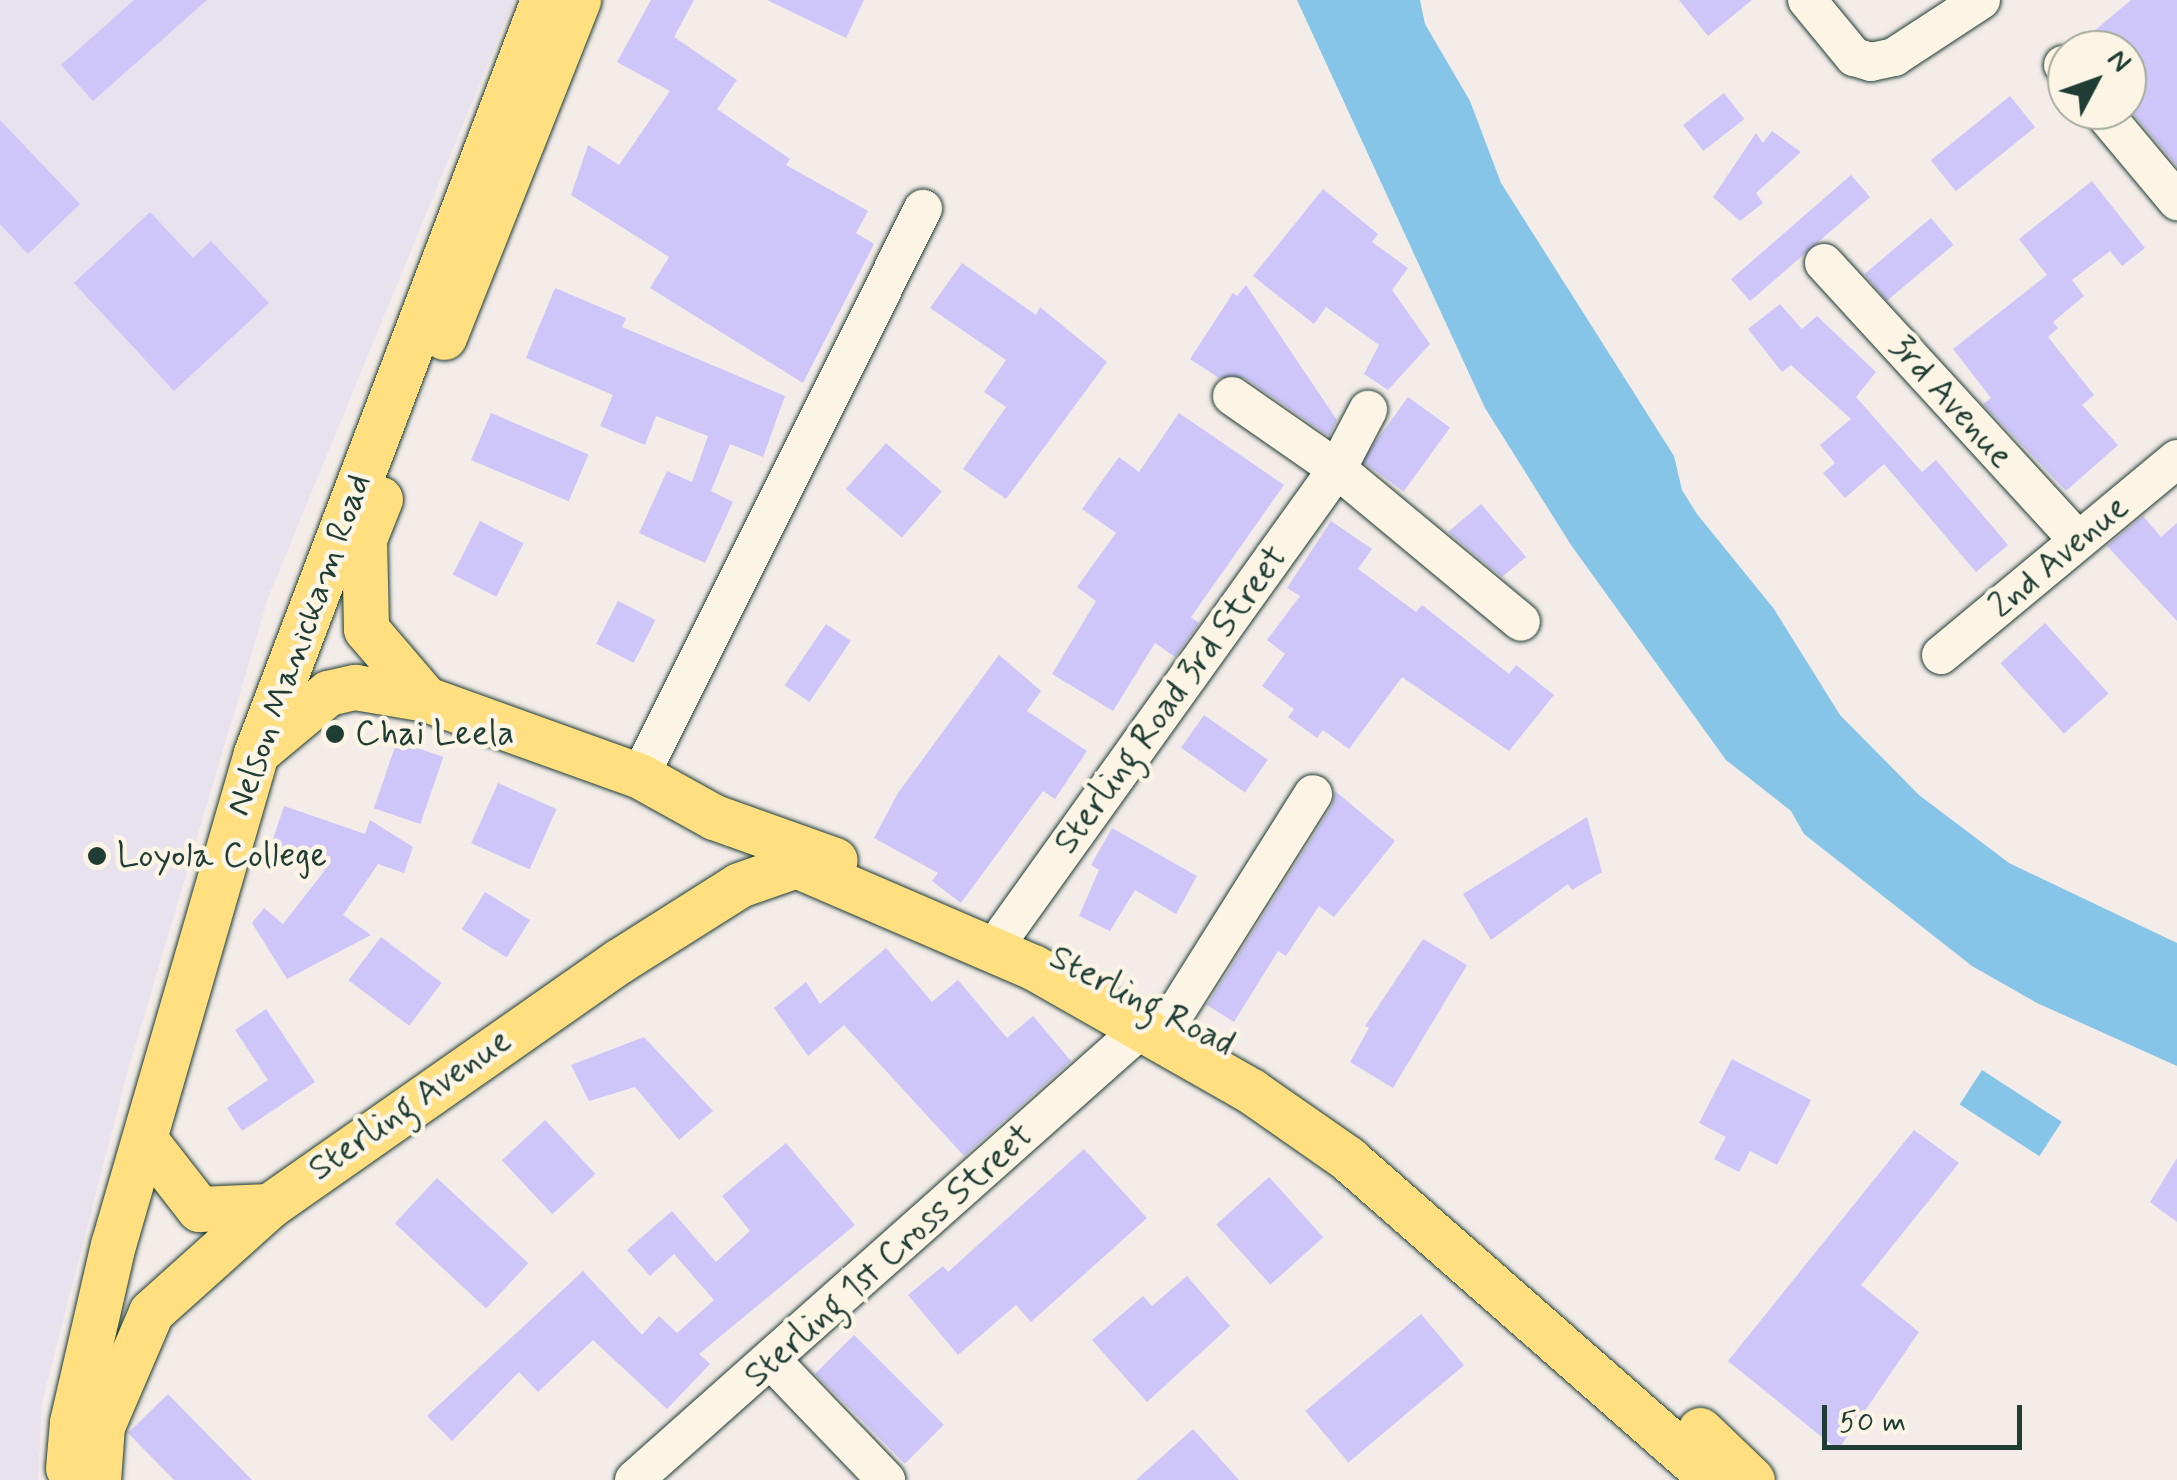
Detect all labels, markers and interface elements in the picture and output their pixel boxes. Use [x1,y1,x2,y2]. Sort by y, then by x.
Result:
north arrow [2047,30,2147,130]
text: N [2098,42,2139,80]
street label: 3rd Avenue [1880,326,2022,478]
street label: Nelson Manickam Road [220,476,378,814]
street label: 2nd Avenue [1980,486,2138,628]
street label: Sterling Road 3rd Street [1046,539,1296,861]
place label: Chai Leela [355,713,518,755]
marker: Chai Leela [324,723,346,745]
place label: Loyola College [117,835,327,877]
marker: Loyola College [86,845,108,867]
street label: Sterling Road [1043,937,1241,1065]
street label: Sterling Avenue [300,1019,520,1191]
street label: Sterling 1st Cross Street [736,1116,1042,1396]
scale bar [1827,1385,2027,1447]
text: 50 m [1839,1403,1906,1442]

